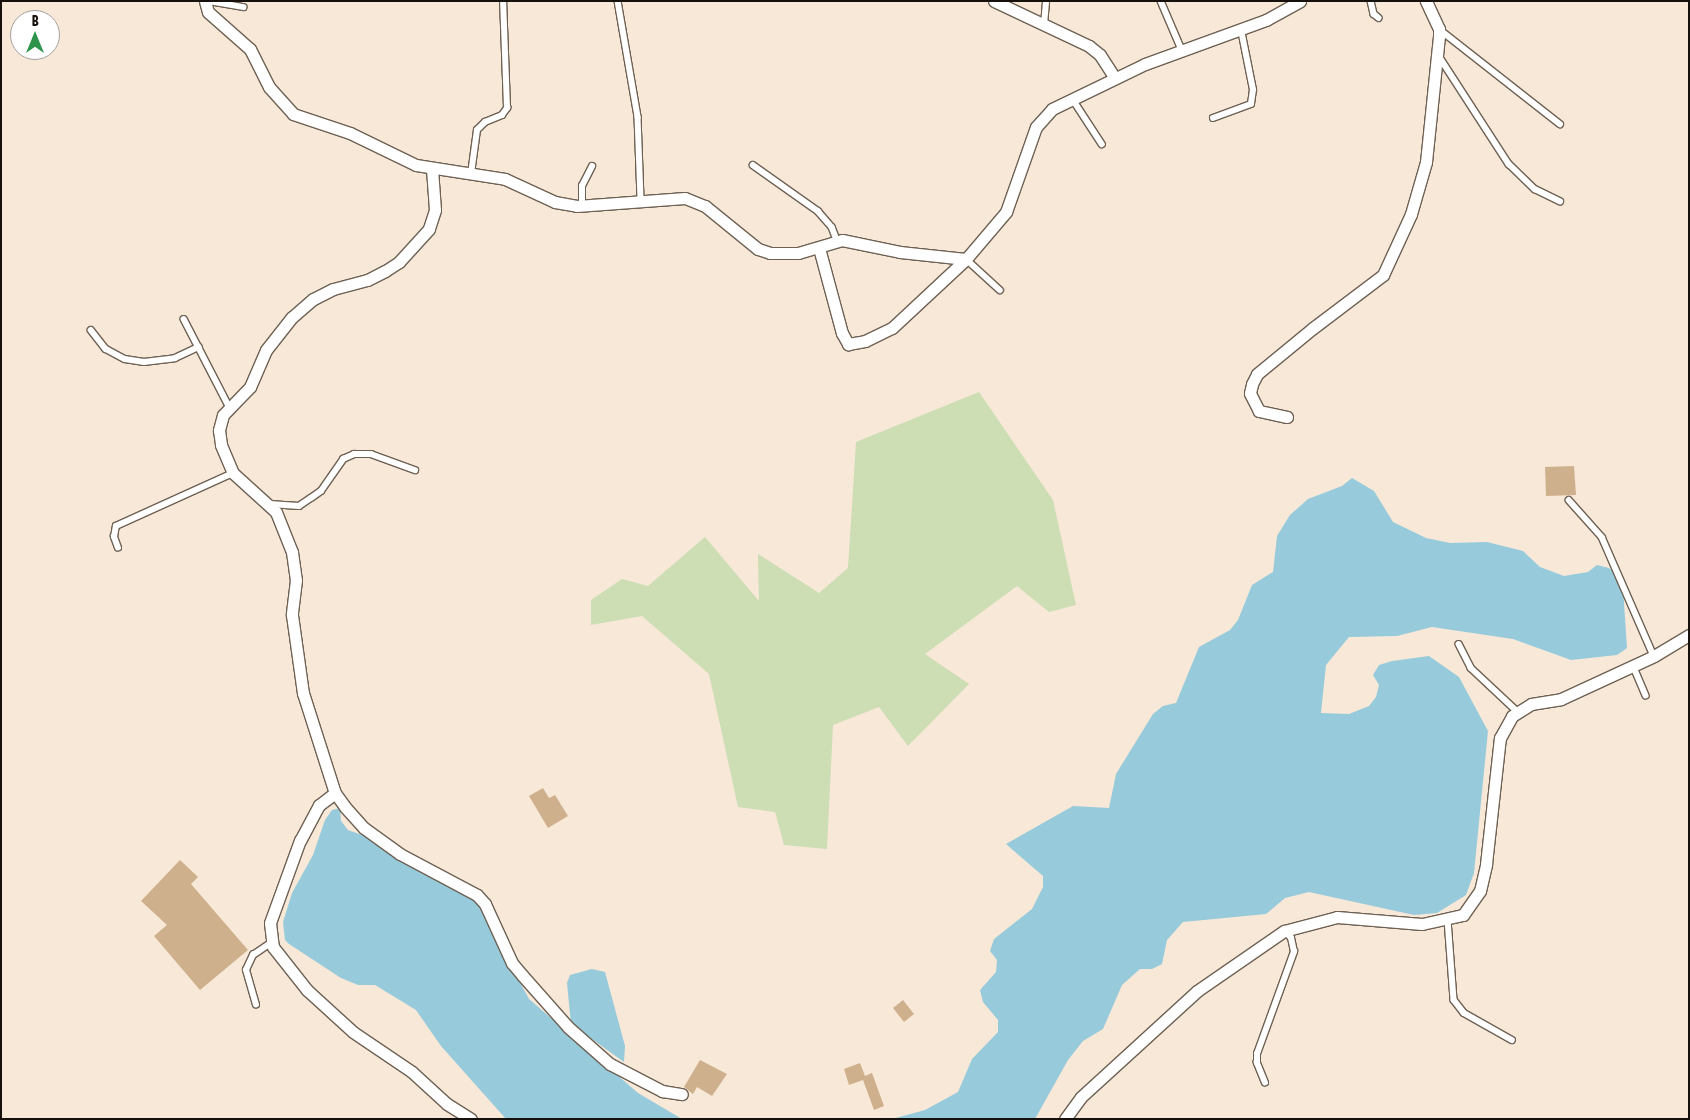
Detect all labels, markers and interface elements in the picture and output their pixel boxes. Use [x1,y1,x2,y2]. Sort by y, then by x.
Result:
north arrow [10,10,60,60]
text: B [32,13,38,29]

